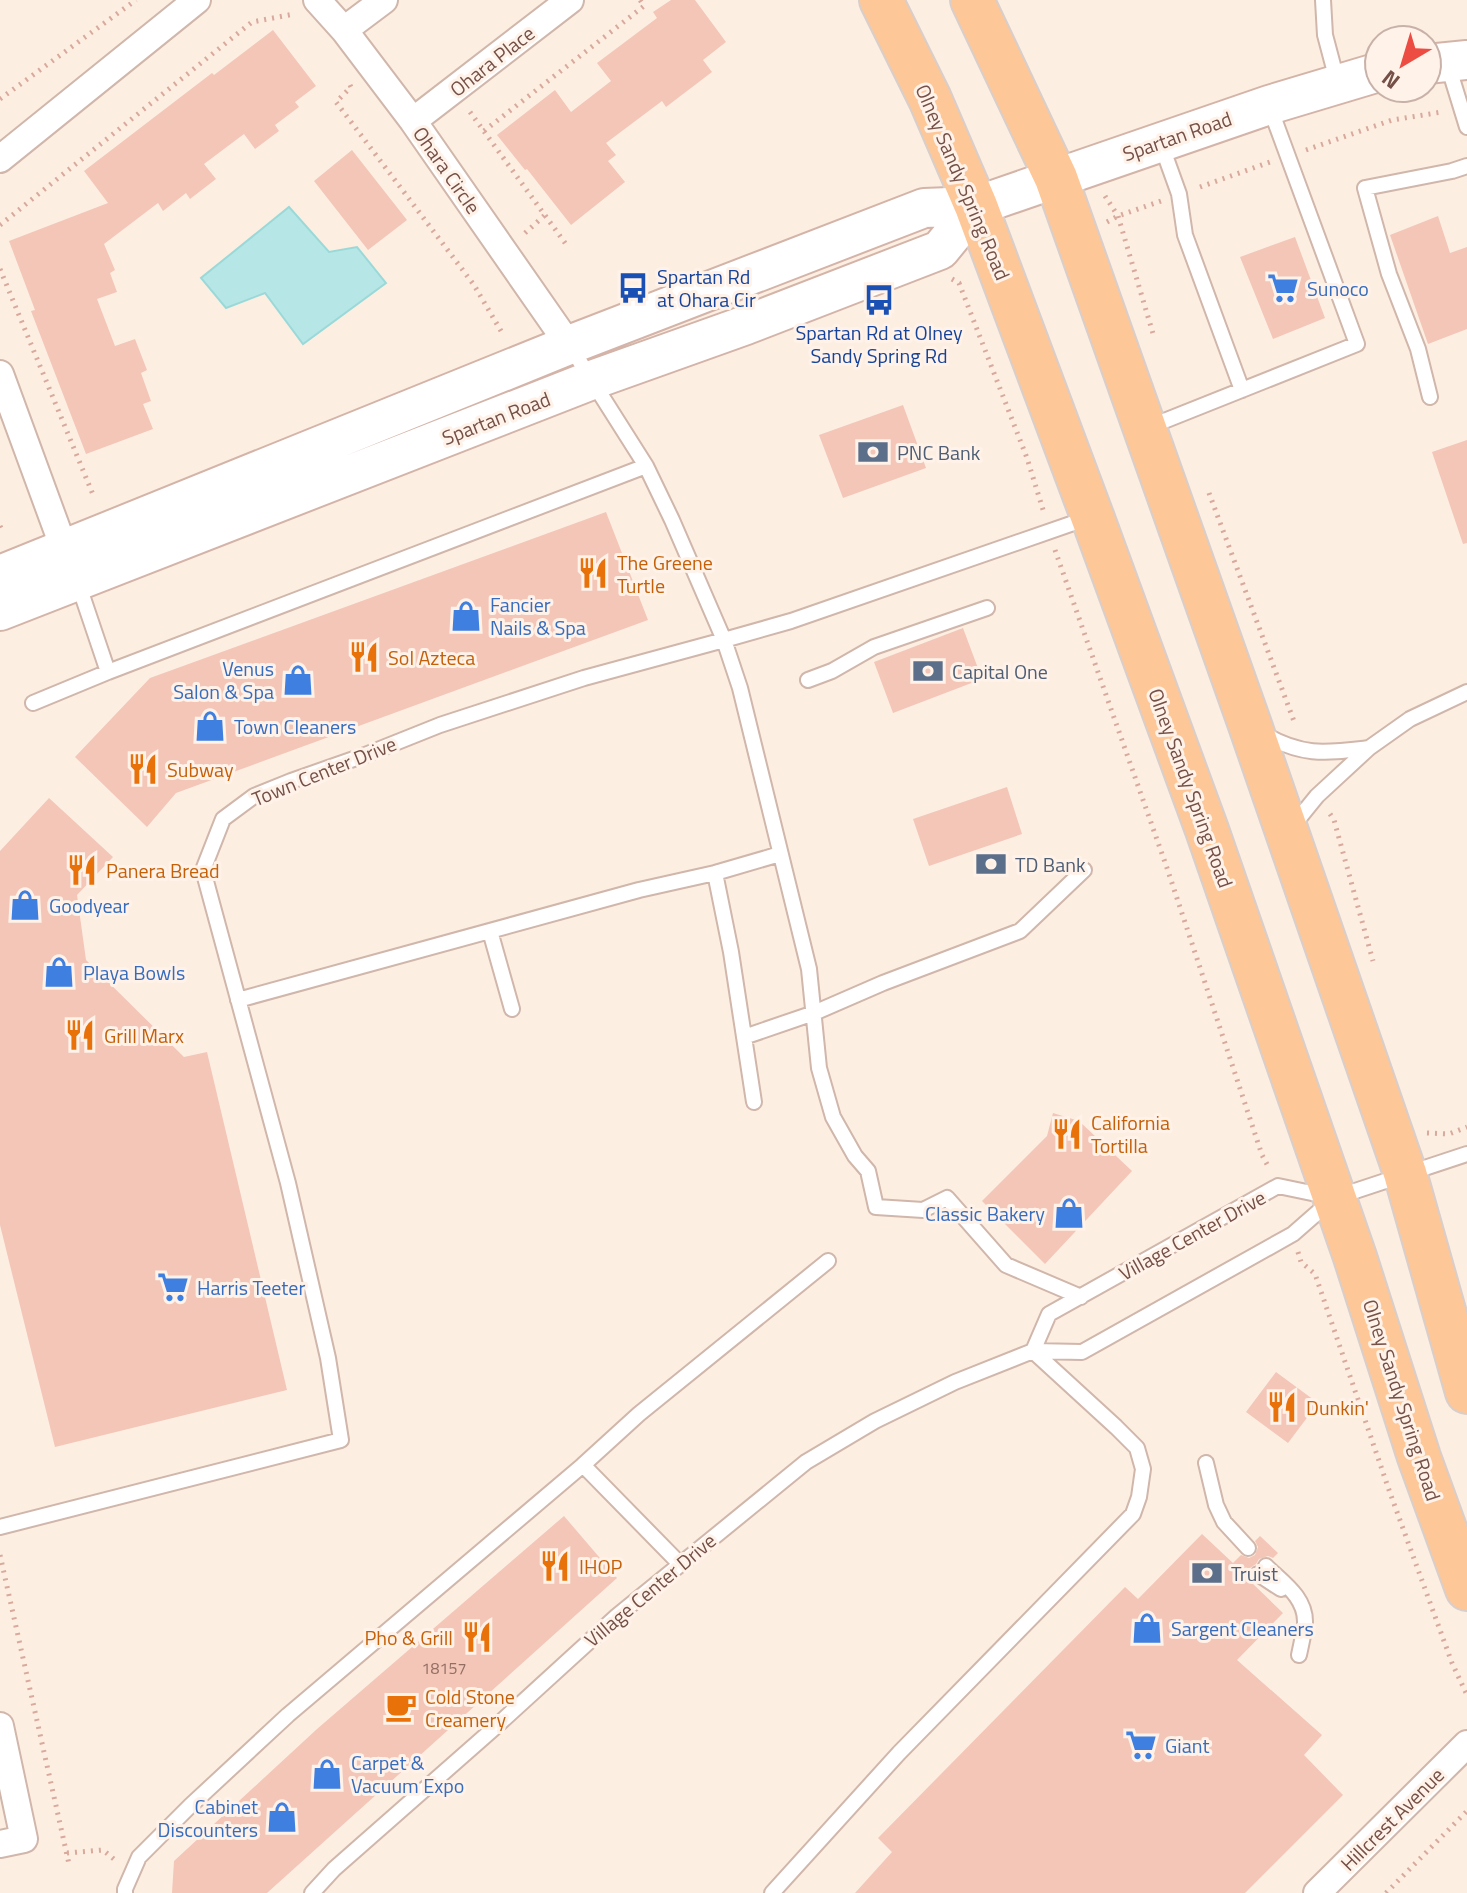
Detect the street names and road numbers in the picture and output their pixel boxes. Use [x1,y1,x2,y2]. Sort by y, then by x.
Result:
street label: Ohara Place [443,18,541,104]
street label: Olney Sandy Spring Road [908,79,1018,285]
street label: Spartan Road [1118,103,1236,169]
street label: Ohara Circle [405,120,489,220]
street label: Spartan Road [437,383,555,453]
street label: Olney Sandy Spring Road [1140,684,1242,892]
street label: Town Center Drive [247,728,401,814]
street label: Village Center Drive [1113,1182,1271,1288]
street label: Olney Sandy Spring Road [1355,1295,1449,1505]
street label: Village Center Drive [577,1526,723,1654]
street label: Hillcrest Avenue [1333,1760,1451,1878]

